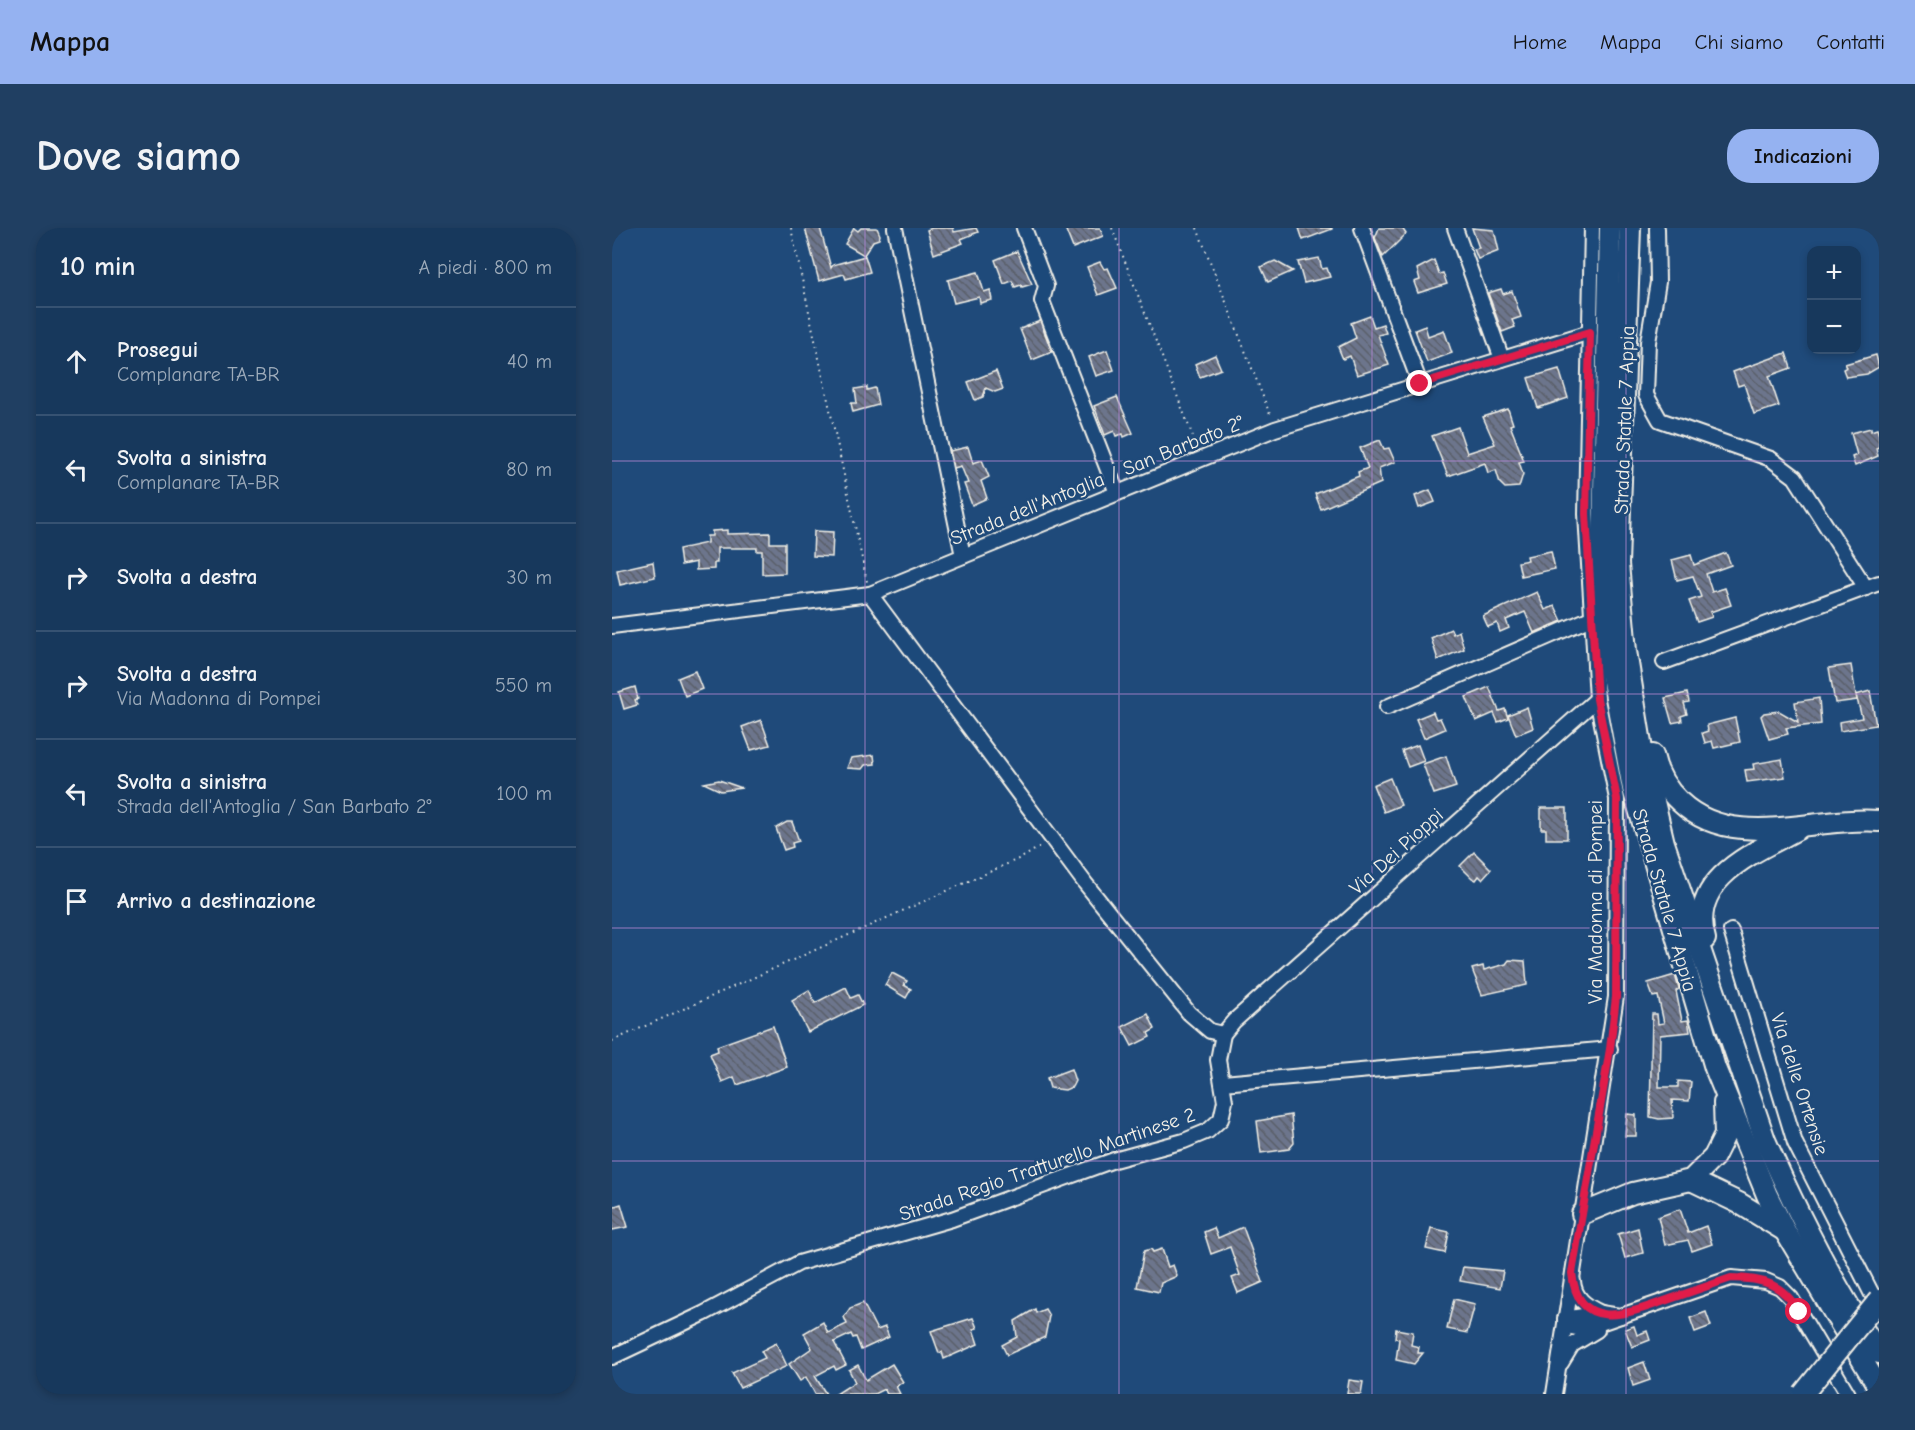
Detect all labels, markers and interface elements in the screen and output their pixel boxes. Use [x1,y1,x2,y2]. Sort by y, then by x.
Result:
text: Mappa [30,26,110,58]
text: Home [1513,30,1567,54]
text: Mappa [1600,30,1662,54]
text: Chi siamo [1695,30,1783,54]
text: Contatti [1816,30,1885,54]
button: Indicazioni [1727,129,1879,183]
text: Dove siamo [36,132,241,181]
map controls [1807,246,1861,354]
button: + [1807,246,1861,300]
text: 10 min [60,252,135,282]
text: A piedi · 800 m [419,256,552,279]
button: − [1807,300,1861,354]
street label: Strada Statale 7 Appia [1610,325,1639,515]
text: Prosegui [117,337,198,363]
icon: ahead [60,345,93,378]
text: 40 m [507,350,552,373]
text: Complanare TA-BR [117,363,279,386]
route end [1406,370,1432,396]
street label: Strada dell'Antoglia / San Barbato 2° [947,411,1247,550]
text: Svolta a sinistra [117,445,267,471]
icon: left [60,453,93,486]
text: 80 m [506,458,552,481]
text: Complanare TA-BR [117,471,279,494]
icon: right [60,561,93,594]
text: Svolta a destra [117,564,258,590]
text: 30 m [506,566,552,589]
text: Svolta a destra [117,661,258,687]
icon: right [60,669,93,702]
text: 550 m [495,674,552,697]
text: Via Madonna di Pompei [117,687,321,710]
text: Svolta a sinistra [117,769,267,795]
icon: left [60,777,93,810]
text: 100 m [497,782,552,805]
text: Strada dell'Antoglia / San Barbato 2° [117,795,431,818]
street label: Via Madonna di Pompei [1584,800,1607,1004]
street label: Via Dei Pioppi [1345,803,1448,899]
street label: Strada Statale 7 Appia [1627,806,1702,994]
icon: arrive [60,885,93,918]
text: Arrivo a destinazione [117,888,316,914]
street label: Via delle Ortensie [1766,1010,1833,1158]
street label: Strada Regio Tratturello Martinese 2 [896,1103,1198,1226]
route start [1785,1298,1811,1324]

